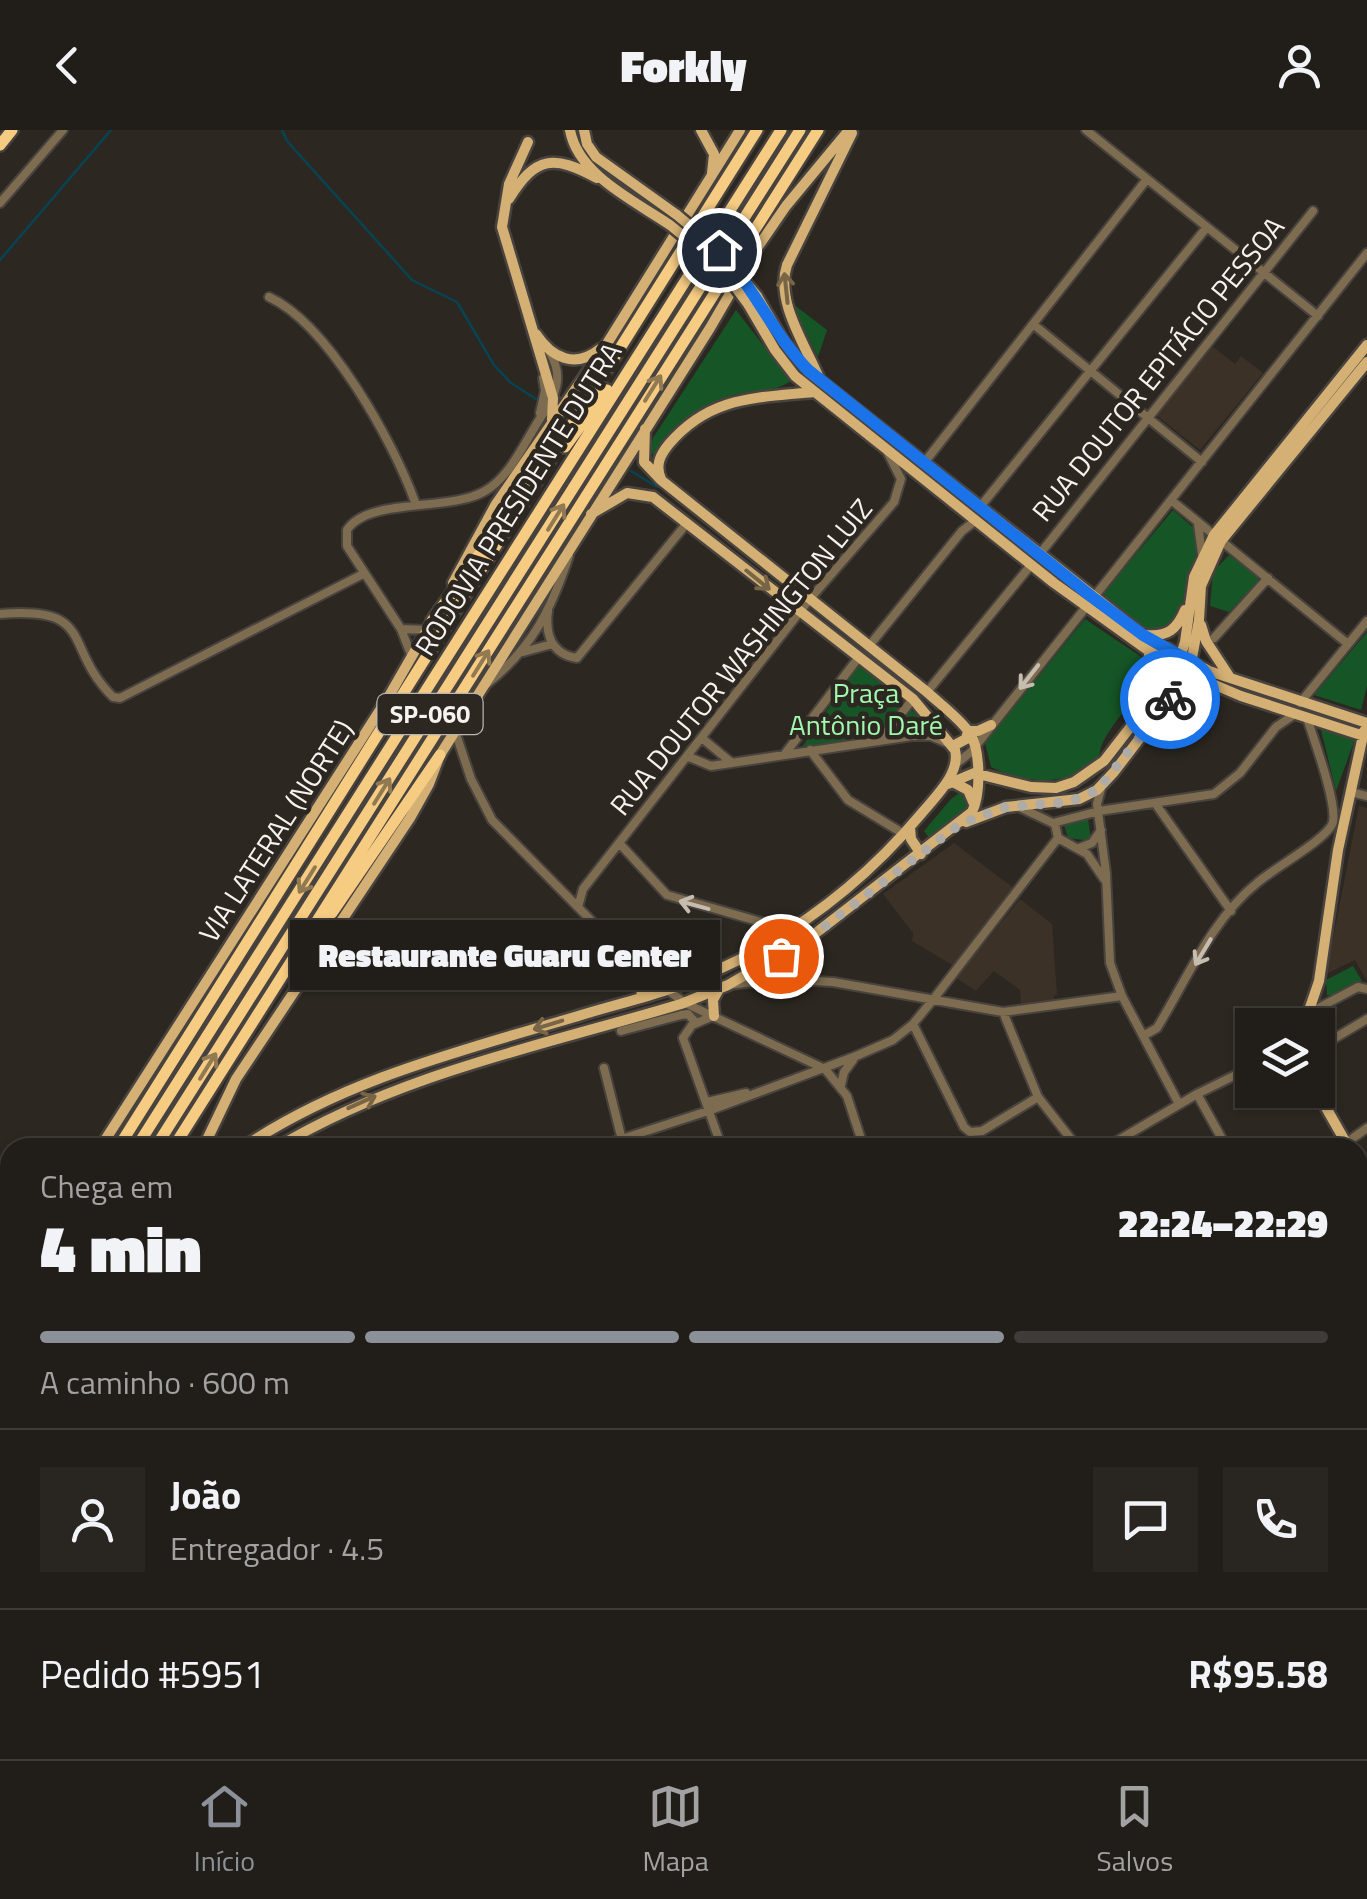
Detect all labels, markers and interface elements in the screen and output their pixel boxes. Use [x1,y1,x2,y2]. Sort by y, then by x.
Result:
text: Forkly [620,31,747,99]
icon: back [40,38,95,93]
icon: person [1272,38,1327,93]
street label: RUA DOUTOR EPITÁCIO PESSOA [1021,207,1294,530]
pin [677,208,762,293]
icon: home [692,223,747,278]
one-way arrow [776,272,795,305]
street label: RODOVIA PRESIDENTE DUTRA [403,333,632,664]
one-way arrow [643,374,663,402]
street label: RUA DOUTOR WASHINGTON LUIZ [599,489,882,825]
one-way arrow [545,503,566,531]
one-way arrow [744,569,771,590]
one-way arrow [470,649,491,678]
courier [1120,649,1220,749]
one-way arrow [1018,663,1040,689]
park label: Praça Antônio Daré [789,671,943,746]
icon: bike [1143,672,1198,727]
road number: SP-060 [378,694,482,734]
street label: VIA LATERAL (NORTE) [187,711,364,951]
one-way arrow [371,777,392,806]
one-way arrow [296,865,317,894]
one-way arrow [679,894,711,913]
pin [739,914,824,999]
callout: Restaurante Guaru Center [291,921,721,991]
icon: bag [754,929,809,984]
text: Restaurante Guaru Center [318,931,692,979]
one-way arrow [1193,937,1213,966]
map controls [1235,1008,1335,1108]
button: layers [1235,1008,1335,1108]
one-way arrow [532,1017,564,1035]
one-way arrow [198,1052,218,1081]
one-way arrow [346,1092,377,1110]
text: Chega em [40,1162,173,1210]
text: 22:24–22:29 [1118,1194,1328,1252]
text: 4 min [40,1198,201,1297]
text: A caminho · 600 m [40,1358,290,1406]
text: João [170,1466,241,1524]
button: person [40,1467,145,1572]
button: chat [1093,1467,1198,1572]
button: phone [1223,1467,1328,1572]
text: Entregador · 4.5 [170,1524,384,1572]
text: Pedido #5951 [40,1645,265,1703]
text: R$95.58 [1188,1645,1328,1703]
tab: Início [194,1779,255,1882]
tab: Mapa [643,1779,709,1882]
tab: Salvos [1096,1779,1173,1882]

